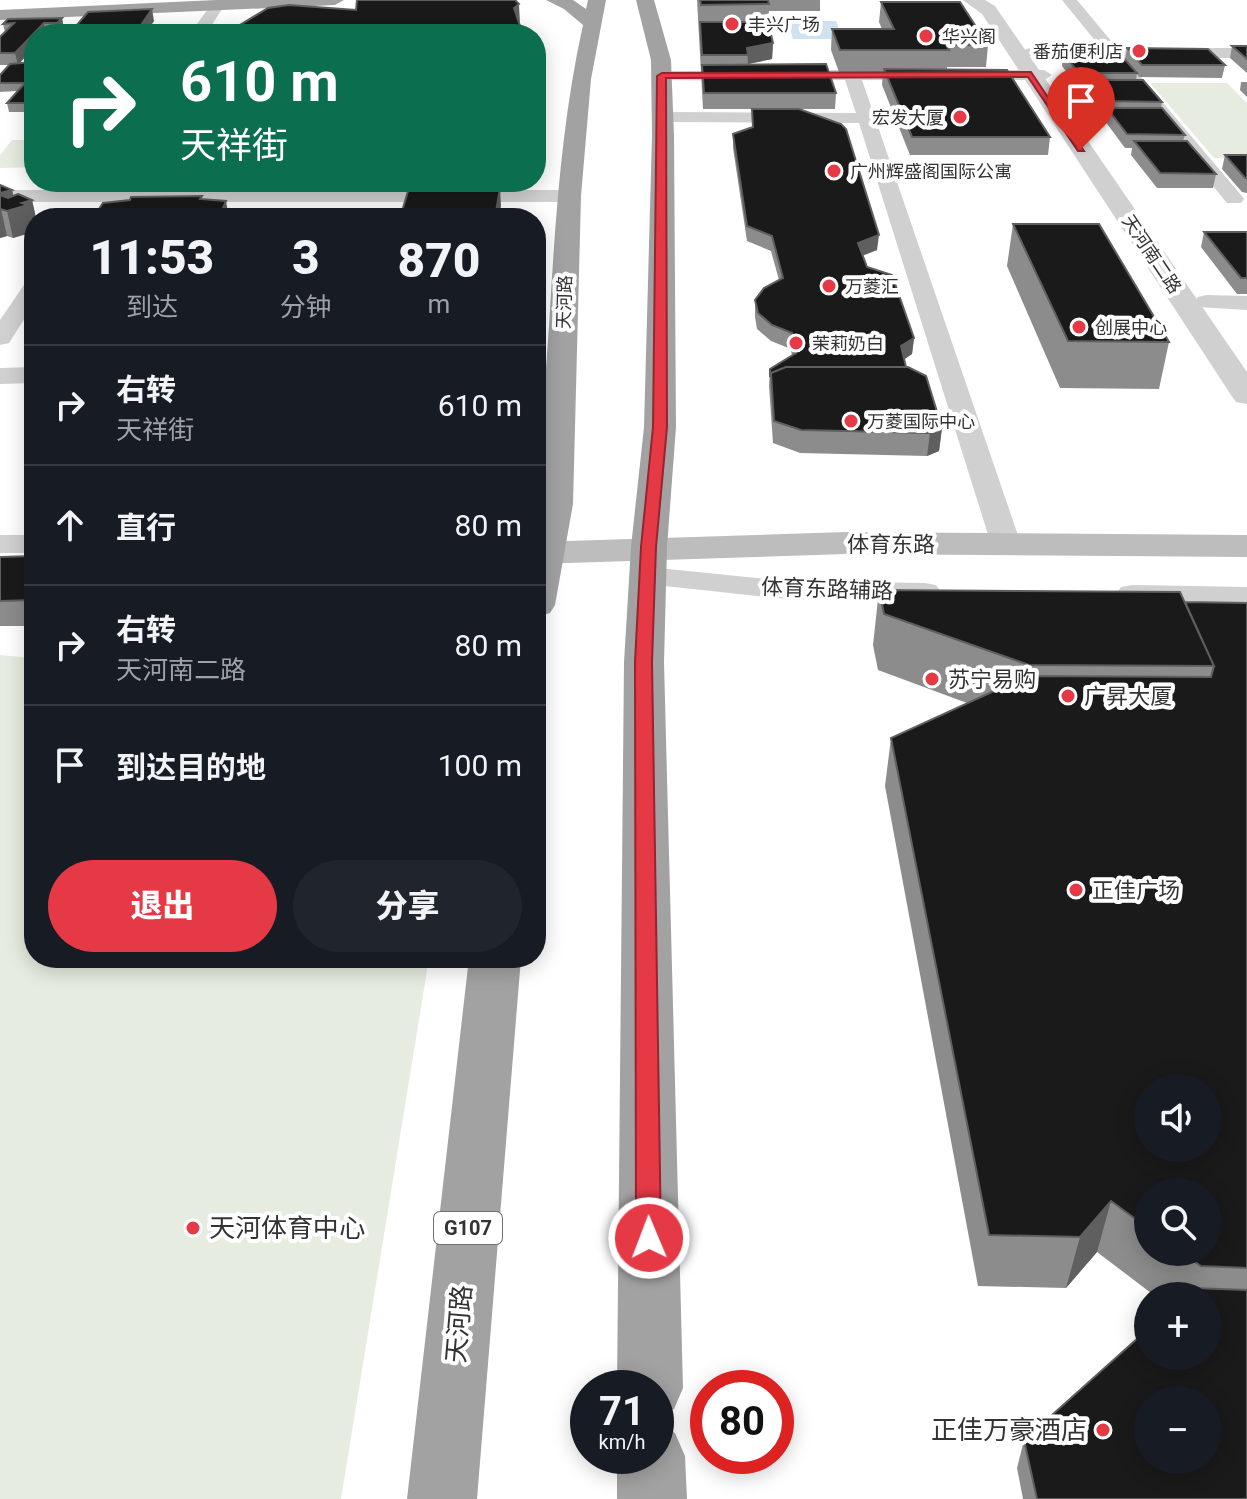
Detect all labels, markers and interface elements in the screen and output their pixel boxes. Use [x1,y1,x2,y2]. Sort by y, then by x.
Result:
place label: 丰兴广场 [748,14,820,35]
marker: 丰兴广场 [723,15,741,33]
place label: 华兴阁 [942,26,996,47]
marker: 华兴阁 [917,27,935,45]
place label: 番茄便利店 [1033,41,1123,62]
marker: 番茄便利店 [1130,42,1148,60]
text: 610 m [180,49,339,115]
icon: right [48,56,152,160]
pin [1047,67,1115,149]
icon: arrive [1059,79,1103,123]
place label: 宏发大厦 [872,107,944,128]
marker: 宏发大厦 [951,108,969,126]
text: 天祥街 [180,125,288,167]
place label: 广州辉盛阁国际公寓 [850,161,1012,182]
marker: 广州辉盛阁国际公寓 [825,162,843,180]
street label: 天河南二路 [1118,211,1186,297]
text: 11:53 [90,229,214,286]
text: 3 [292,229,320,286]
text: 870 [397,232,480,289]
street label: 天河路 [553,275,575,329]
place label: 万菱汇 [845,276,899,297]
marker: 万菱汇 [820,277,838,295]
text: m [428,289,450,319]
text: 到达 [126,292,178,322]
text: 分钟 [280,292,332,322]
place label: 创展中心 [1095,317,1167,338]
marker: 创展中心 [1070,318,1088,336]
place label: 茉莉奶白 [812,333,884,354]
marker: 茉莉奶白 [787,334,805,352]
text: 右转 [116,372,176,407]
icon: right [48,383,92,427]
text: 610 m [438,388,522,423]
place label: 万菱国际中心 [867,411,975,432]
marker: 万菱国际中心 [842,412,860,430]
text: 天祥街 [116,415,194,445]
icon: ahead [48,503,92,547]
text: 80 m [455,508,522,543]
text: 直行 [116,510,176,545]
street label: 体育东路 [847,532,935,557]
street label: 体育东路辅路 [761,574,893,604]
text: 右转 [116,612,176,647]
icon: right [48,623,92,667]
text: 80 m [455,628,522,663]
text: 天河南二路 [116,655,246,685]
place label: 苏宁易购 [948,667,1036,692]
marker: 苏宁易购 [923,670,941,688]
place label: 广昇大厦 [1084,684,1172,709]
marker: 广昇大厦 [1059,687,1077,705]
icon: arrive [48,743,92,787]
text: 100 m [438,748,522,783]
text: 到达目的地 [116,750,266,785]
button: 退出 [48,860,277,952]
button: 分享 [293,860,522,952]
place label: 正佳广场 [1092,878,1180,903]
marker: 正佳广场 [1067,881,1085,899]
map controls [1134,1074,1222,1474]
button: sound [1134,1074,1222,1162]
button: search [1134,1178,1222,1266]
position arrow [607,1196,691,1280]
road number: G107 [434,1212,502,1244]
place label: 天河体育中心 [209,1213,365,1243]
marker: 天河体育中心 [184,1219,202,1237]
button: + [1134,1282,1222,1370]
street label: 天河路 [441,1284,477,1364]
speed limit sign: 80 [690,1370,794,1474]
button: − [1134,1386,1222,1474]
text: 71 [599,1388,645,1435]
place label: 正佳万豪酒店 [931,1415,1087,1445]
marker: 正佳万豪酒店 [1094,1421,1112,1439]
text: km/h [599,1430,645,1454]

